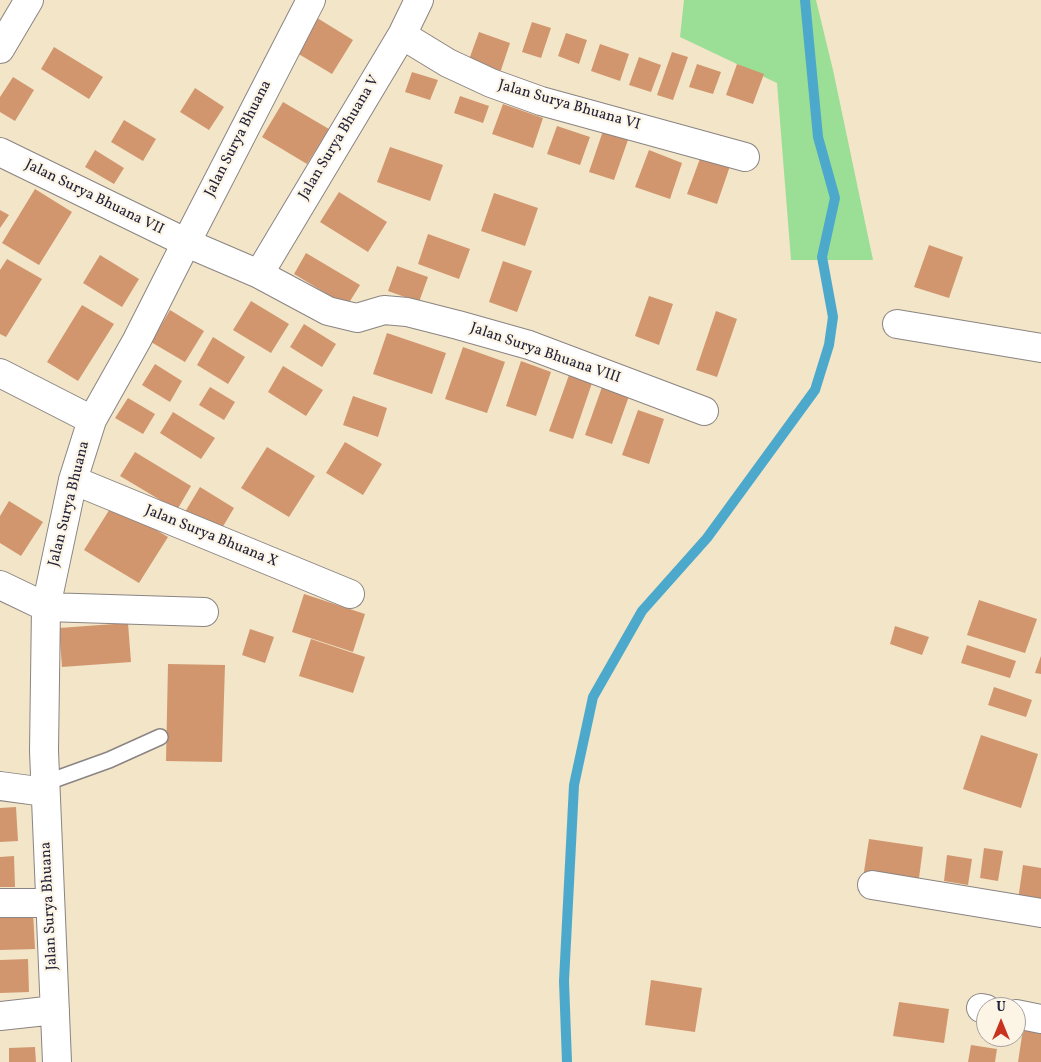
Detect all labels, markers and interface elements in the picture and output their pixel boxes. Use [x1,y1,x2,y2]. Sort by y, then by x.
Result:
street label: Jalan Surya Bhuana V [296,73,384,203]
street label: Jalan Surya Bhuana VI [496,77,642,135]
street label: Jalan Surya Bhuana [202,78,276,200]
street label: Jalan Surya Bhuana VII [22,156,166,240]
street label: Jalan Surya Bhuana VIII [467,320,623,388]
street label: Jalan Surya Bhuana [46,439,94,569]
street label: Jalan Surya Bhuana X [142,502,280,572]
street label: Jalan Surya Bhuana [38,841,62,971]
north arrow [976,997,1026,1047]
text: U [996,998,1006,1017]

